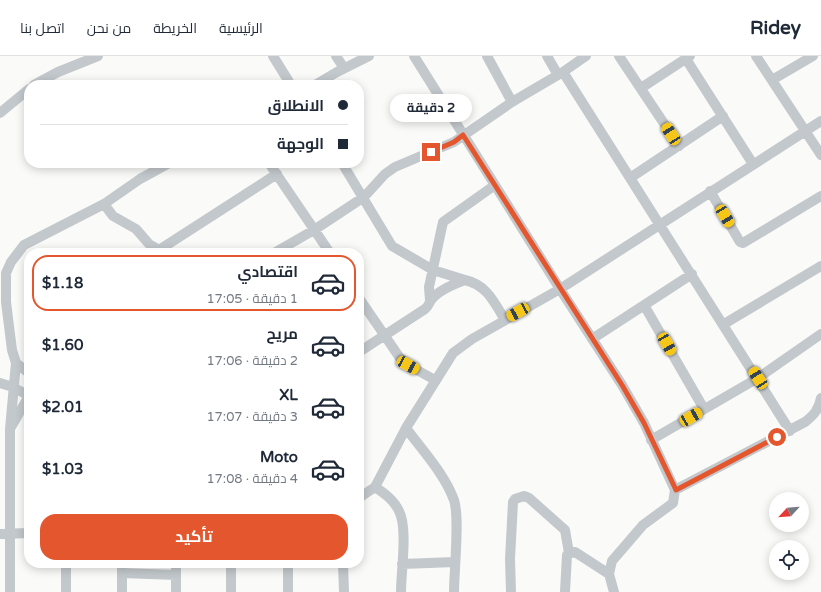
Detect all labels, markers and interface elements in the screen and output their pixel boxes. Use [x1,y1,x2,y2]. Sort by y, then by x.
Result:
text: Ridey [750,17,801,39]
text: اتصل بنا [20,20,65,37]
text: من نحن [87,20,131,37]
text: الخريطة [153,20,197,37]
text: الرئيسية [219,20,263,37]
callout: 2 دقيقة [390,94,472,122]
text: الانطلاق [268,97,324,115]
text: 2 دقيقة [407,100,455,116]
car [659,121,683,147]
text: الوجهة [277,135,324,153]
route end [422,143,440,161]
car [714,203,736,229]
text: اقتصادي [238,263,298,281]
icon: car [310,265,346,301]
text: $1.18 [42,274,83,292]
text: 1 دقيقة · 17:05 [206,291,298,307]
car [505,301,531,323]
text: مريح [266,325,298,343]
icon: car [310,327,346,363]
car [656,331,678,357]
text: $1.60 [42,336,83,354]
text: 2 دقيقة · 17:06 [206,353,298,369]
car [395,354,421,376]
car [746,365,770,391]
text: XL [279,386,298,404]
icon: car [310,389,346,425]
text: $2.01 [42,398,83,416]
car [678,406,704,428]
text: 3 دقيقة · 17:07 [206,409,298,425]
route start [768,428,786,446]
text: Moto [260,448,298,466]
icon: car [310,451,346,487]
text: $1.03 [42,460,83,478]
text: 4 دقيقة · 17:08 [206,471,298,487]
north arrow [769,492,809,532]
map controls [769,492,809,580]
button: تأكيد [40,514,348,560]
button: locate [769,540,809,580]

